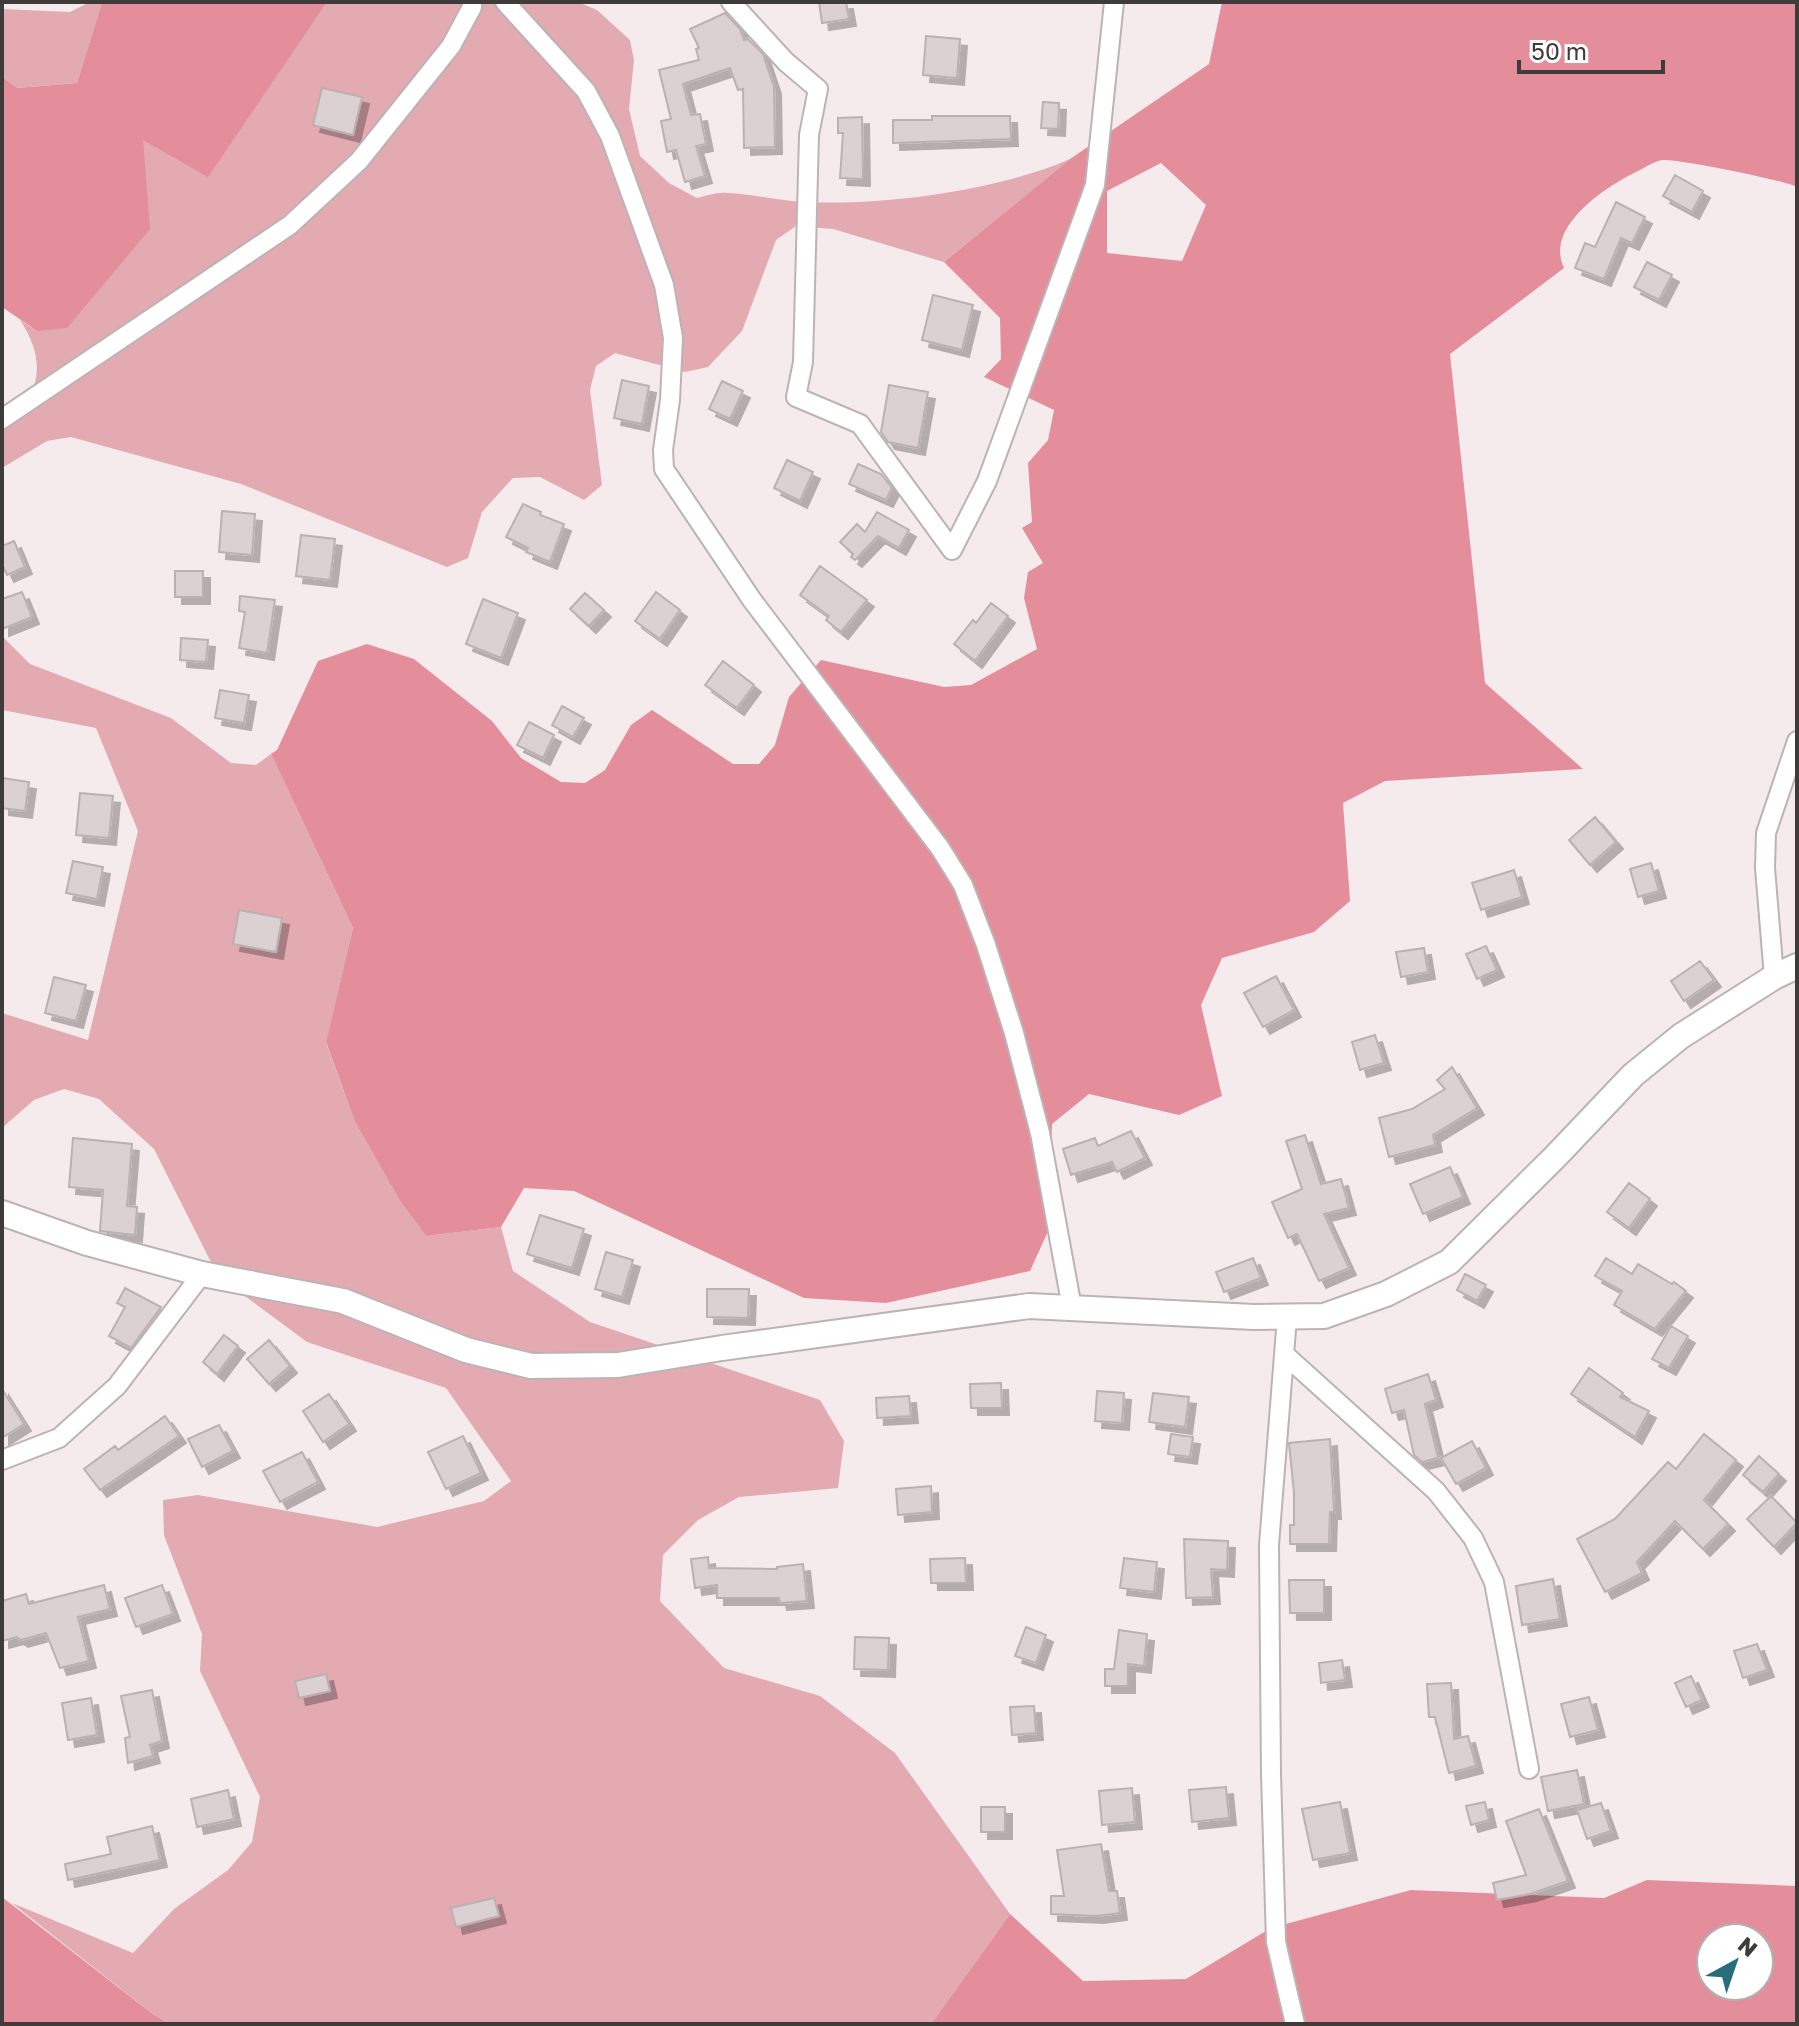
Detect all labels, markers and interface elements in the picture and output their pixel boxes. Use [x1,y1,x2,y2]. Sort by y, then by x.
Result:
scale bar [1519,24,1663,74]
text: 50 m [1531,36,1587,65]
north arrow [1695,1922,1775,2002]
text: N [1733,1931,1763,1962]

